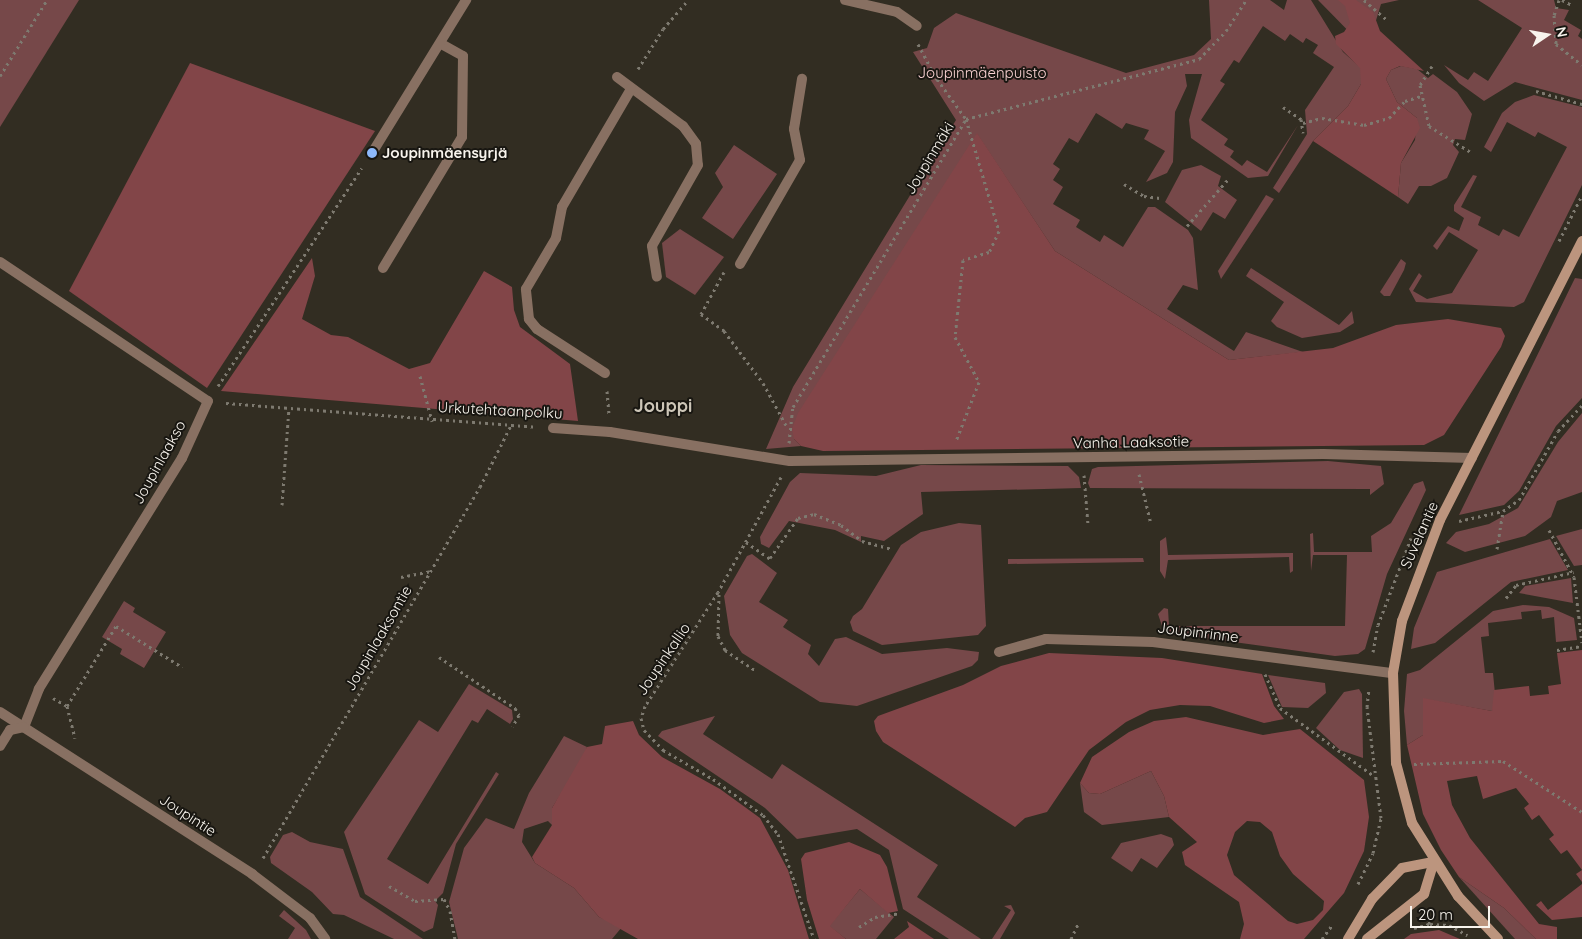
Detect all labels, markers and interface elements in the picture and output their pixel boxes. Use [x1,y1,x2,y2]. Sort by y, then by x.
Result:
north arrow [1522,10,1572,60]
text: N [1552,25,1572,39]
park label: Joupinmäenpuisto [918,64,1046,82]
street label: Joupinmäki [900,119,958,197]
place label: Joupinmäensyrjä [382,144,507,162]
marker: Joupinmäensyrjä [366,147,378,159]
district label: Jouppi [634,395,692,417]
street label: Urkutehtaanpolku [437,398,563,422]
street label: Joupinlaakso [129,417,189,507]
street label: Vanha Laaksotie [1073,432,1189,452]
street label: Suvelantie [1396,499,1442,571]
street label: Joupinlaaksontie [341,582,415,694]
street label: Joupinrinne [1156,618,1240,646]
street label: Joupinkallio [632,619,694,699]
street label: Joupintie [156,790,220,840]
scale bar [1412,896,1492,928]
text: 20 m [1418,905,1453,924]

